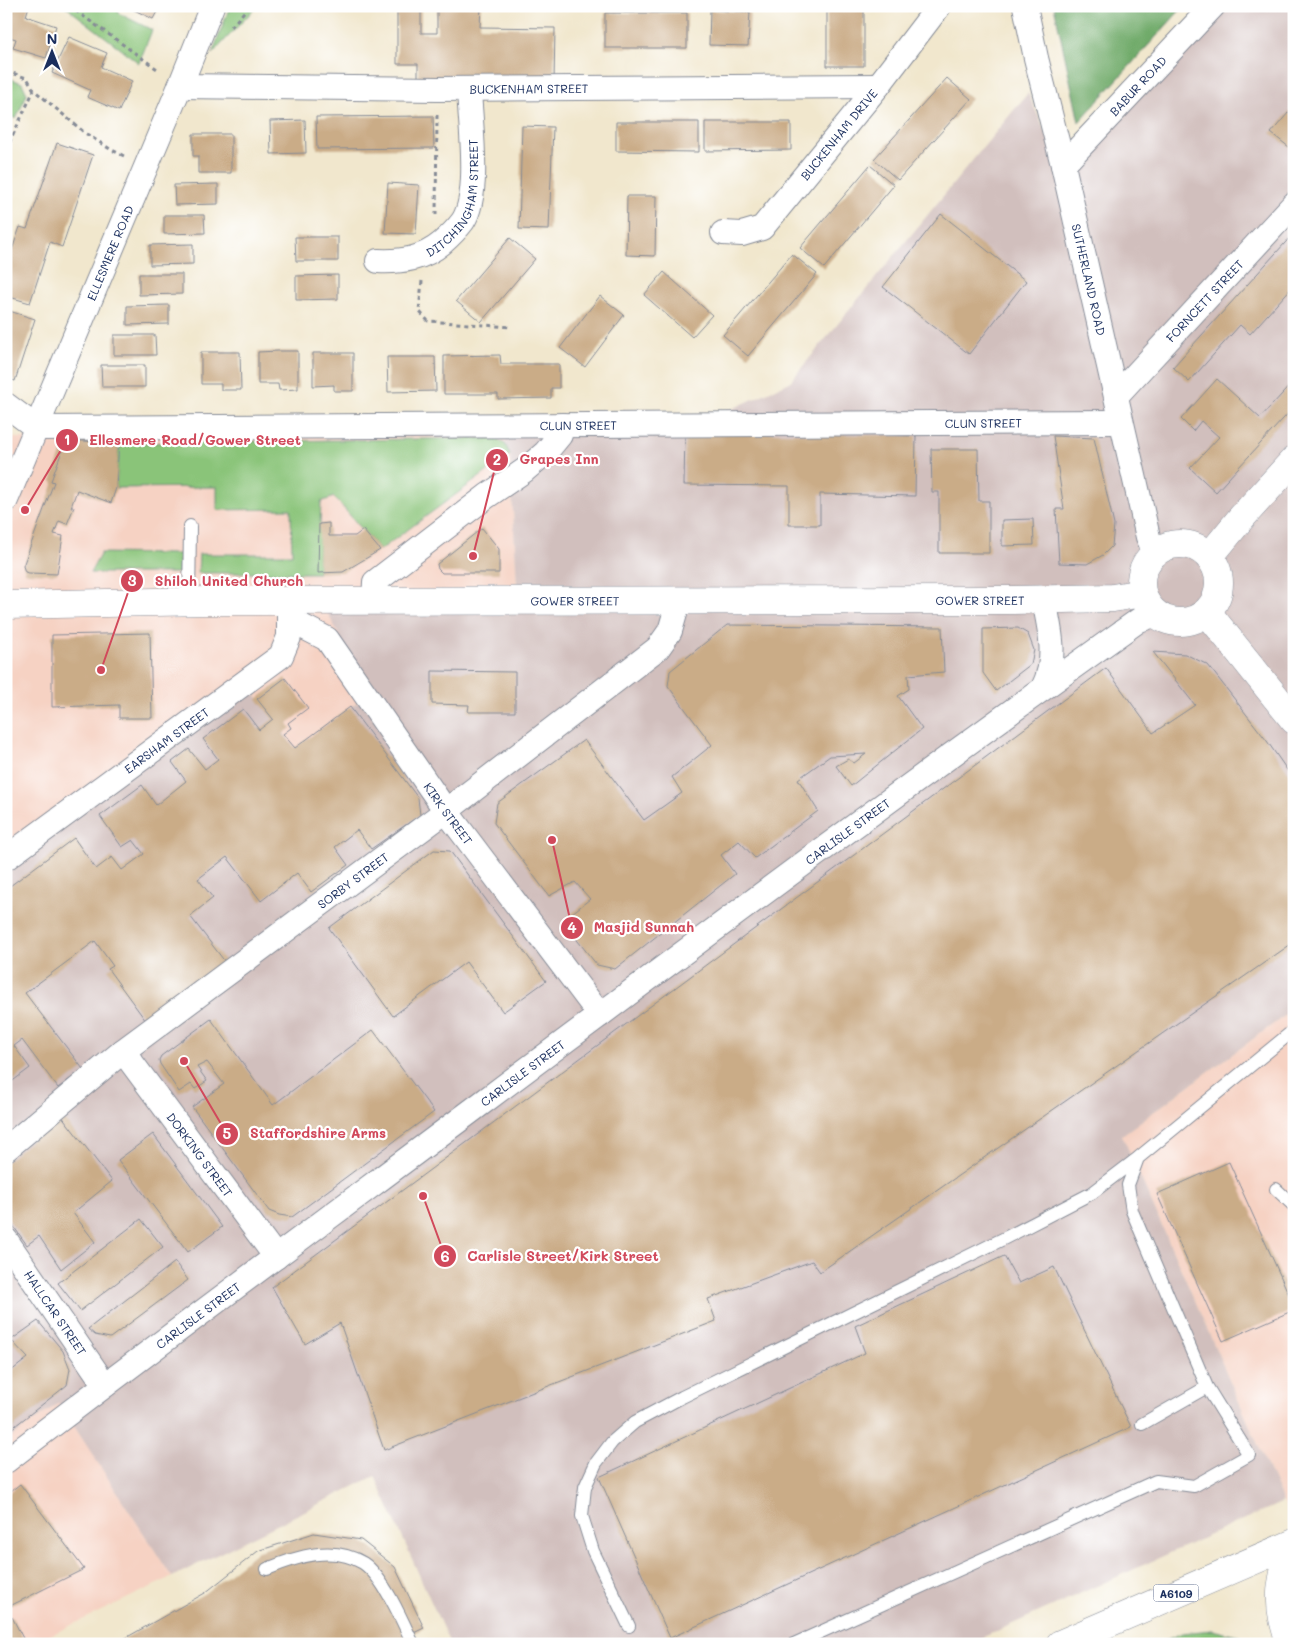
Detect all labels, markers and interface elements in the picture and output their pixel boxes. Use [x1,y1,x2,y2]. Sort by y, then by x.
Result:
north arrow [28,28,78,78]
text: N [47,29,57,48]
street label: BABUR ROAD [1106,52,1170,119]
street label: BUCKENHAM STREET [469,80,589,97]
street label: BUCKENHAM DRIVE [797,85,881,183]
street label: DITCHINGHAM STREET [423,138,481,260]
street label: ELLESMERE ROAD [83,203,137,303]
street label: SUTHERLAND ROAD [1069,222,1110,337]
street label: FORNCETT STREET [1162,256,1247,345]
street label: CLUN STREET [945,415,1022,431]
street label: CLUN STREET [540,417,617,433]
callout: Ellesmere Road/Gower Street [54,425,311,454]
text: 1 [64,429,70,449]
text: Ellesmere Road/Gower Street [89,430,301,449]
callout: Grapes Inn [484,445,609,474]
text: 2 [493,449,501,469]
text: Grapes Inn [519,449,599,468]
callout: Shiloh United Church [119,567,313,596]
text: 3 [127,570,137,590]
text: Shiloh United Church [155,571,303,590]
street label: GOWER STREET [530,592,620,609]
street label: GOWER STREET [935,592,1025,608]
street label: EARSHAM STREET [121,703,212,777]
street label: KIRK STREET [420,779,477,848]
street label: CARLISLE STREET [802,794,893,868]
street label: SORBY STREET [314,848,392,912]
callout: Masjid Sunnah [559,913,705,942]
text: 4 [567,917,577,937]
text: Masjid Sunnah [594,917,694,936]
street label: CARLISLE STREET [477,1036,568,1110]
street label: DORKING STREET [163,1109,237,1200]
callout: Staffordshire Arms [215,1119,396,1148]
text: 5 [223,1123,232,1143]
text: Staffordshire Arms [250,1123,386,1142]
callout: Carlisle Street/Kirk Street [432,1242,669,1271]
text: 6 [440,1246,450,1266]
text: Carlisle Street/Kirk Street [467,1246,659,1265]
street label: HALLCAR STREET [21,1267,90,1359]
street label: CARLISLE STREET [152,1278,244,1352]
road number: A6109 [1154,1585,1198,1602]

